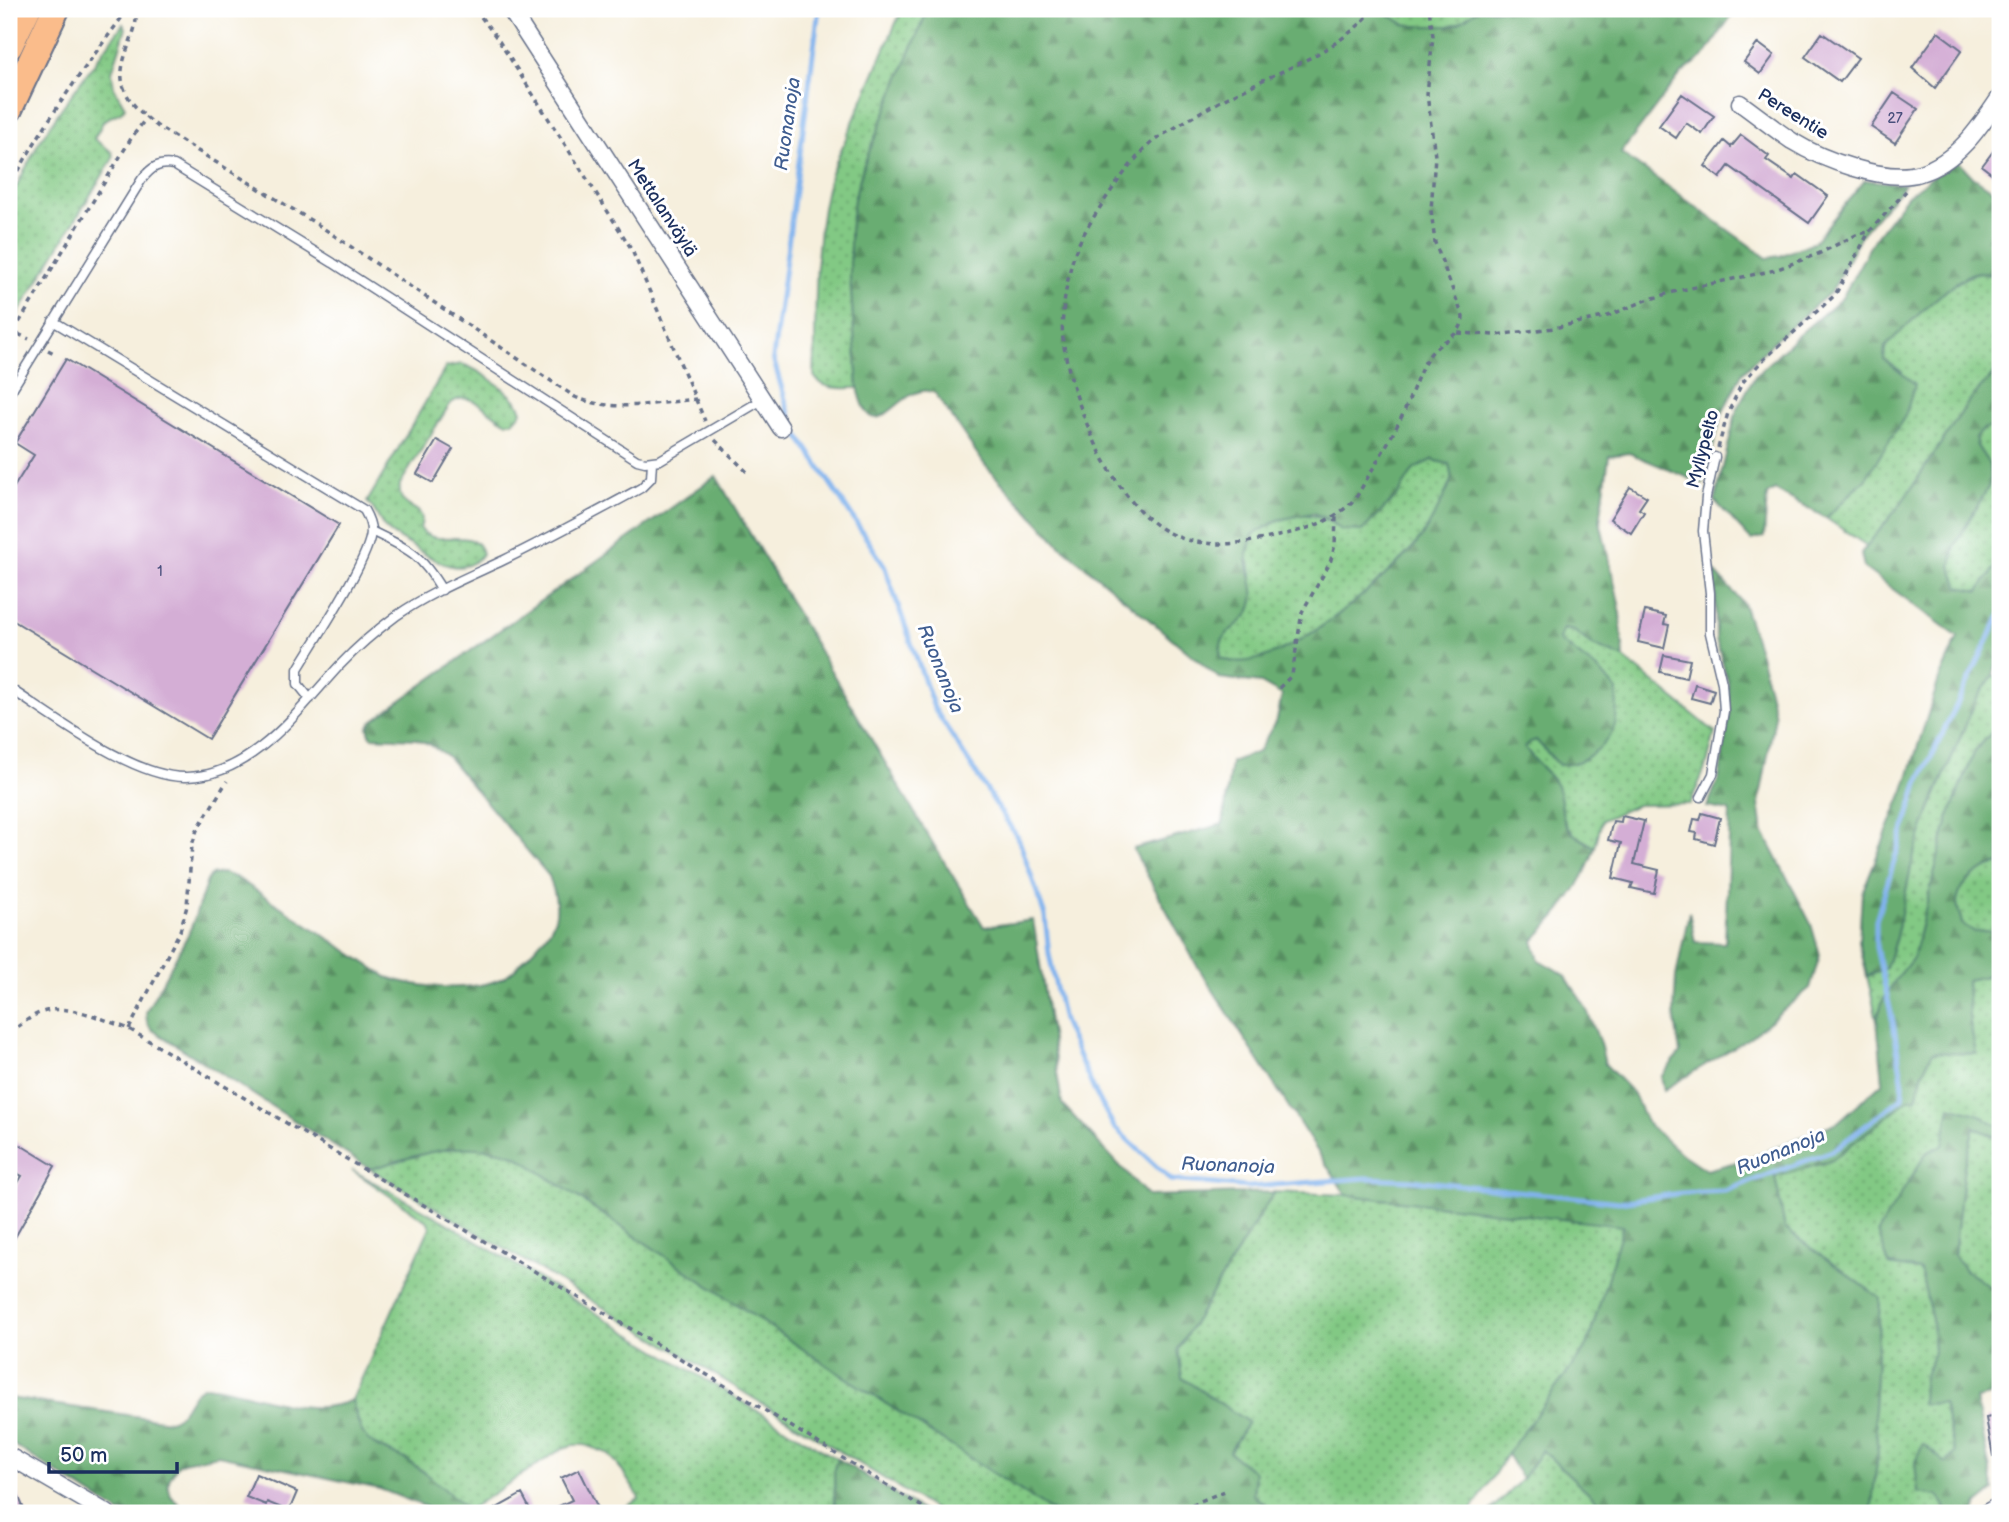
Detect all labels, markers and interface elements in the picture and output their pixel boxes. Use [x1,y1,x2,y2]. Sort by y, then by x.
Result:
water label: Ruonanoja [770,76,806,172]
street label: Pereentie [1754,84,1832,144]
house number: 27 [1887,110,1903,127]
street label: Mettalanväylä [623,155,701,261]
street label: Myllypelto [1682,408,1724,490]
house number: 1 [157,563,163,580]
water label: Ruonanoja [912,621,968,717]
water label: Ruonanoja [1733,1124,1829,1180]
water label: Ruonanoja [1181,1153,1275,1179]
scale bar [49,1431,177,1475]
text: 50 m [60,1443,107,1468]

